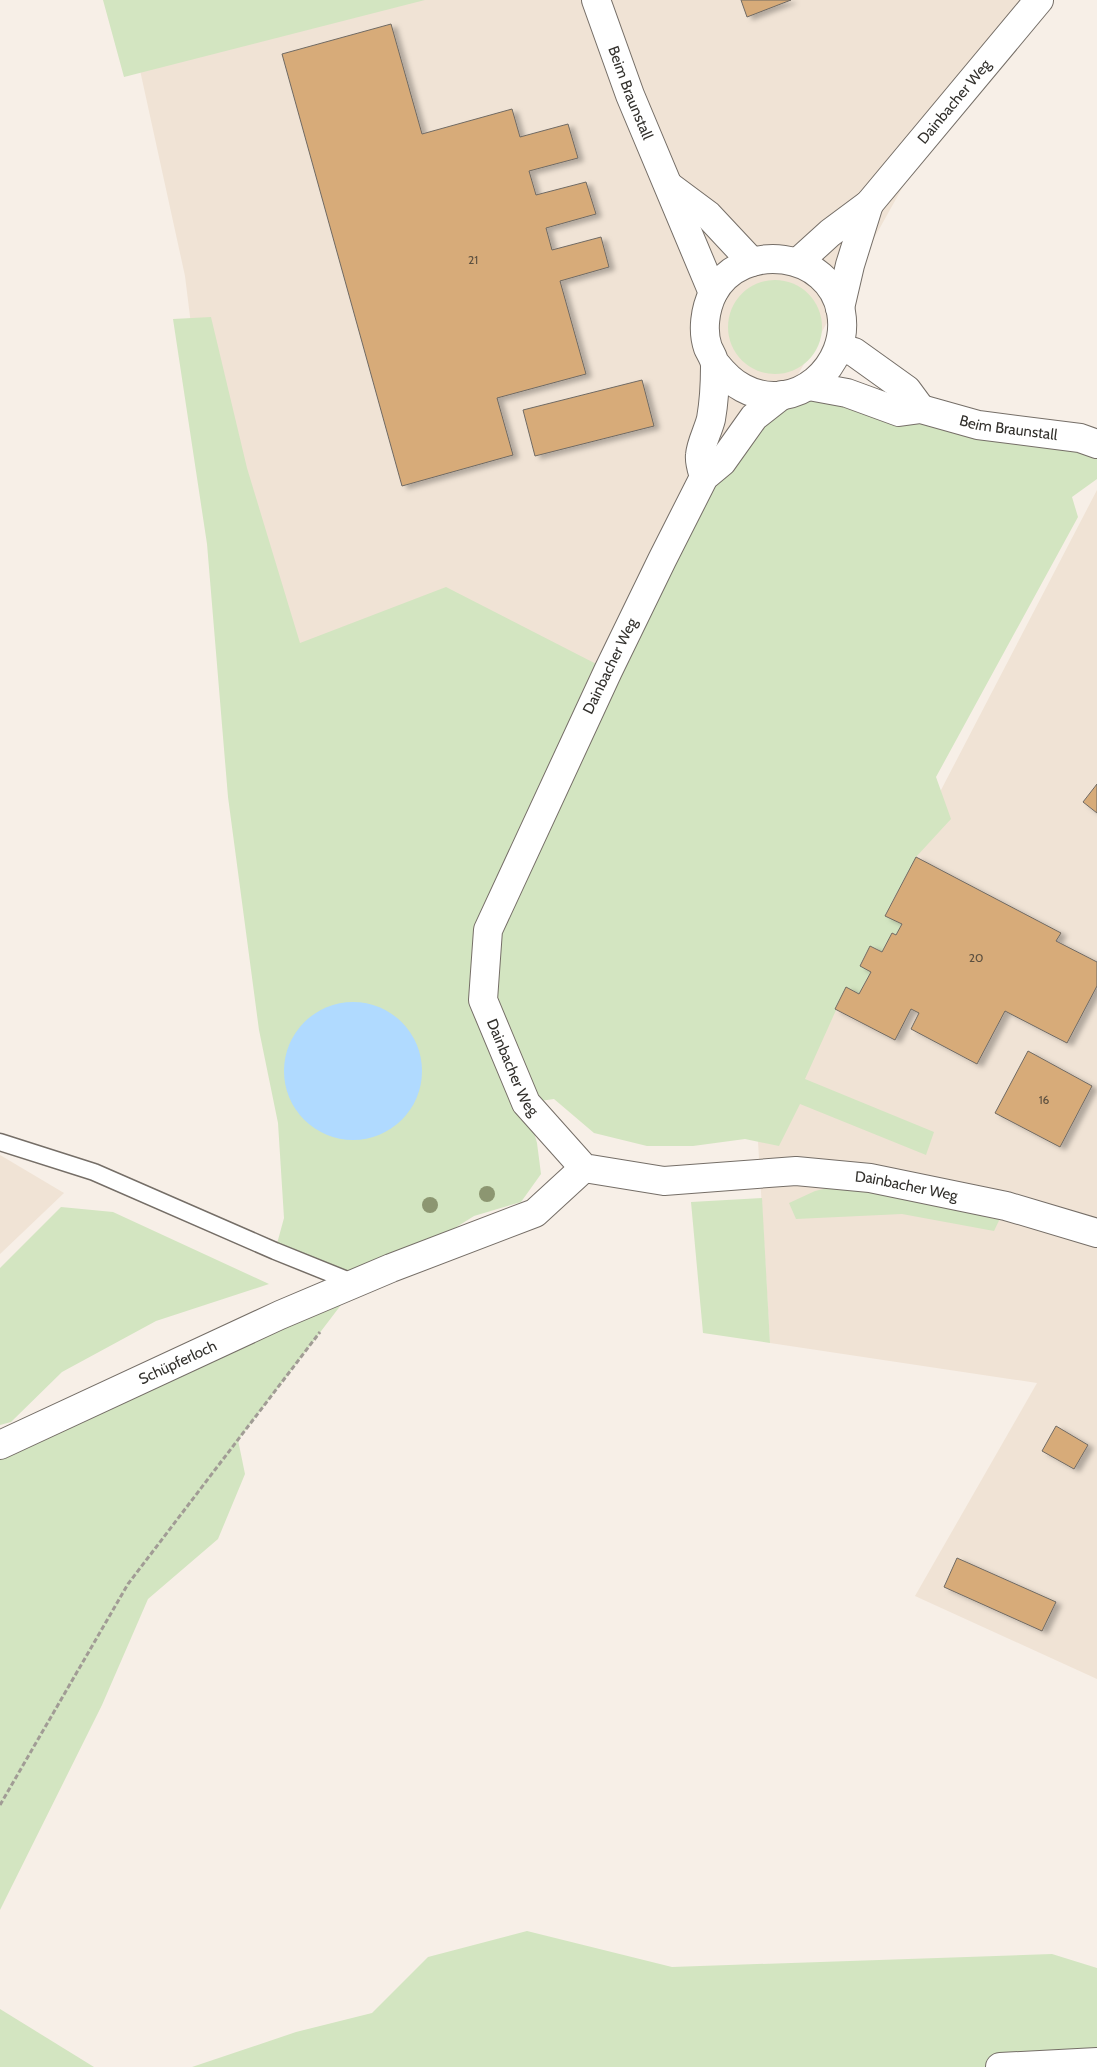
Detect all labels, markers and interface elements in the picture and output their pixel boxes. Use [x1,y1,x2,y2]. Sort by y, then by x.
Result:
street label: Beim Braunstall [604,44,657,143]
street label: Dainbacher Weg [914,55,995,148]
house number: 21 [468,252,478,267]
street label: Beim Braunstall [957,411,1059,444]
street label: Dainbacher Weg [579,615,641,717]
house number: 20 [969,950,983,965]
street label: Dainbacher Weg [483,1016,543,1120]
house number: 16 [1039,1092,1050,1107]
street label: Dainbacher Weg [854,1168,960,1205]
street label: Schüpferloch [136,1337,220,1388]

